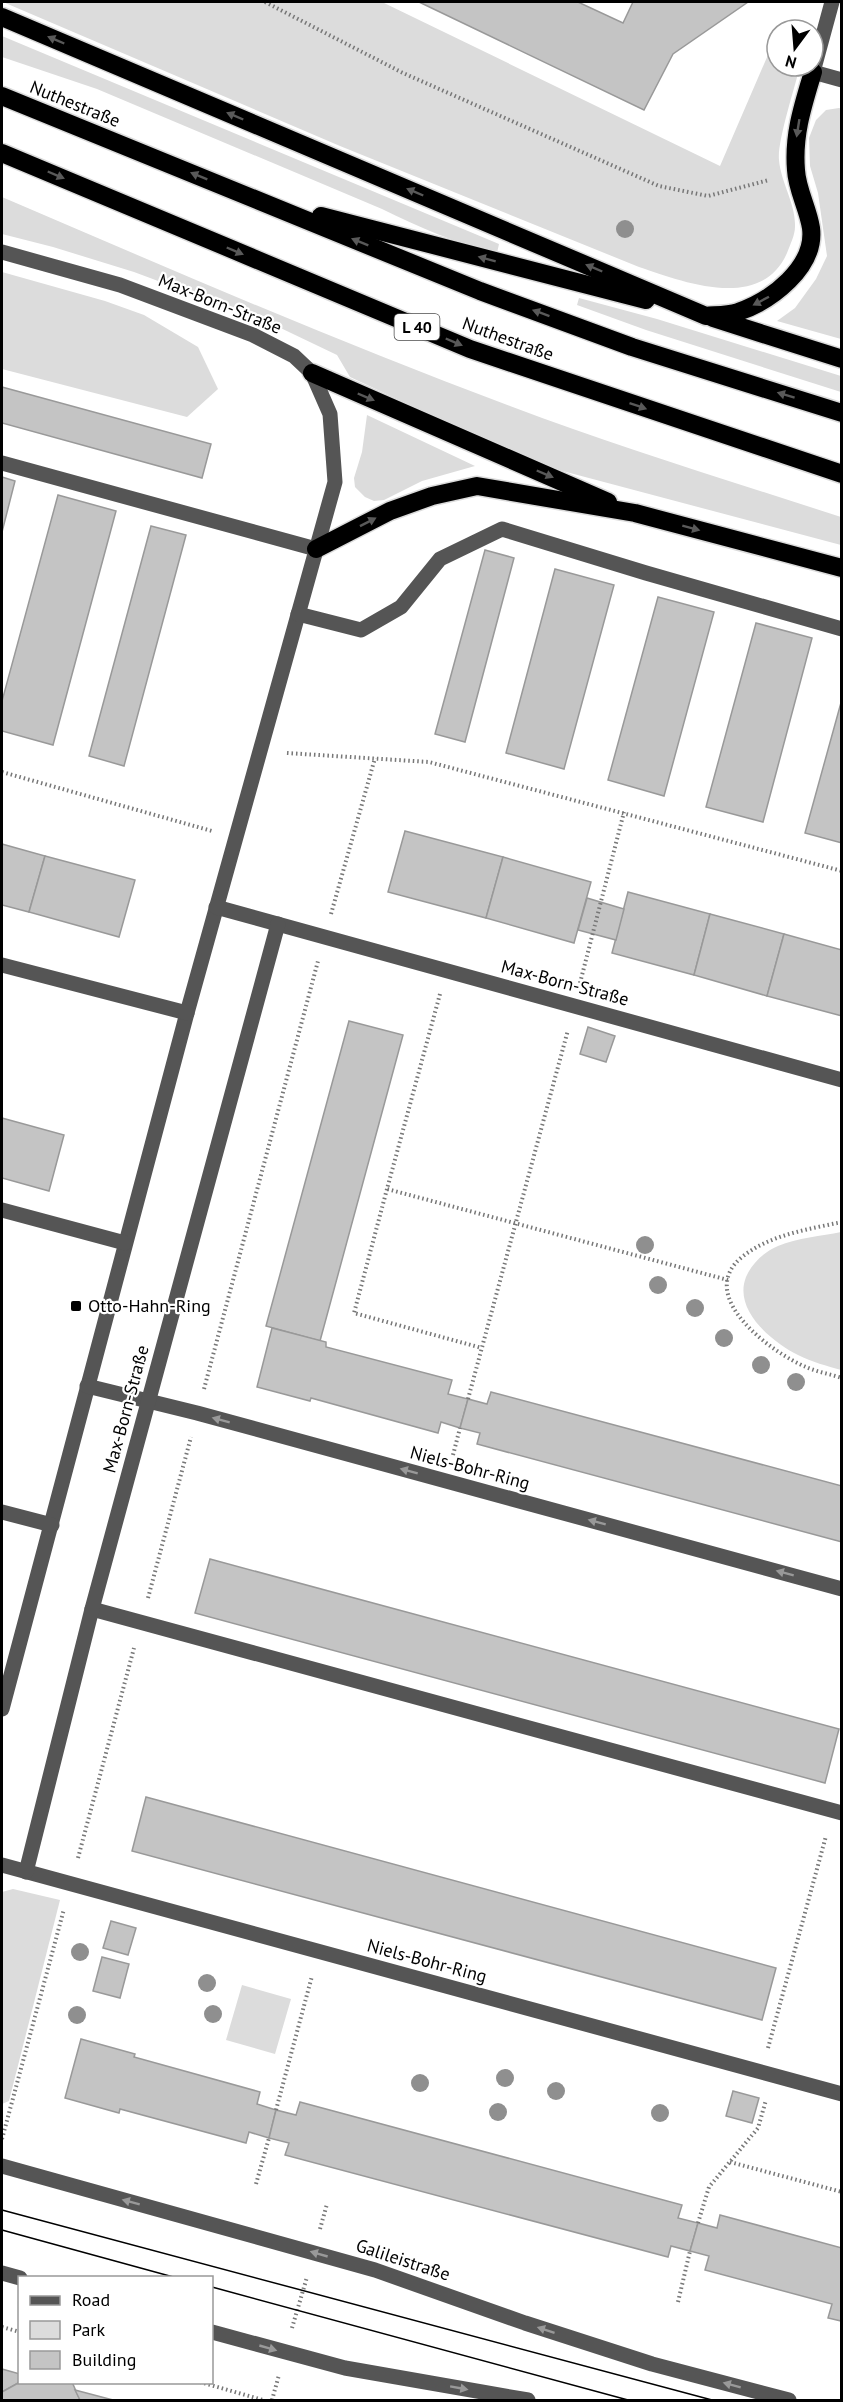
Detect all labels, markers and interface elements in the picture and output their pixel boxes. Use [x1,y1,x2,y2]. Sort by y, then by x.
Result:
north arrow [765,18,825,78]
one-way arrow [46,35,64,45]
text: N [783,51,799,73]
street label: Nuthestraße [27,75,124,132]
one-way arrow [226,111,244,121]
one-way arrow [793,119,802,138]
one-way arrow [47,170,65,180]
one-way arrow [189,171,207,181]
one-way arrow [406,187,424,196]
one-way arrow [350,237,368,247]
one-way arrow [227,246,244,255]
one-way arrow [478,254,496,263]
one-way arrow [585,263,603,273]
street label: Max-Born-Straße [155,268,285,339]
one-way arrow [753,296,770,306]
one-way arrow [532,308,550,318]
street label: Nuthestraße [459,311,557,366]
road number: L 40 [394,314,440,340]
one-way arrow [445,338,463,347]
one-way arrow [777,390,795,399]
one-way arrow [357,392,374,401]
one-way arrow [629,402,647,412]
one-way arrow [536,469,554,479]
one-way arrow [360,517,377,527]
one-way arrow [682,524,701,534]
street label: Max-Born-Straße [499,954,631,1011]
place label: Otto-Hahn-Ring [88,1294,211,1317]
marker: Otto-Hahn-Ring [69,1299,83,1313]
street label: Max-Born-Straße [97,1343,154,1475]
one-way arrow [211,1415,229,1424]
street label: Niels-Bohr-Ring [408,1440,533,1495]
one-way arrow [399,1466,418,1476]
one-way arrow [588,1517,606,1527]
one-way arrow [776,1568,794,1578]
street label: Niels-Bohr-Ring [365,1933,490,1988]
one-way arrow [122,2197,140,2206]
street label: Galileistraße [353,2233,453,2286]
one-way arrow [310,2249,328,2258]
legend [18,2276,213,2384]
text: Road [72,2288,110,2311]
text: Park [72,2318,105,2341]
one-way arrow [537,2325,555,2334]
one-way arrow [259,2344,277,2353]
text: Building [72,2348,136,2371]
one-way arrow [723,2380,742,2390]
one-way arrow [449,2384,468,2393]

